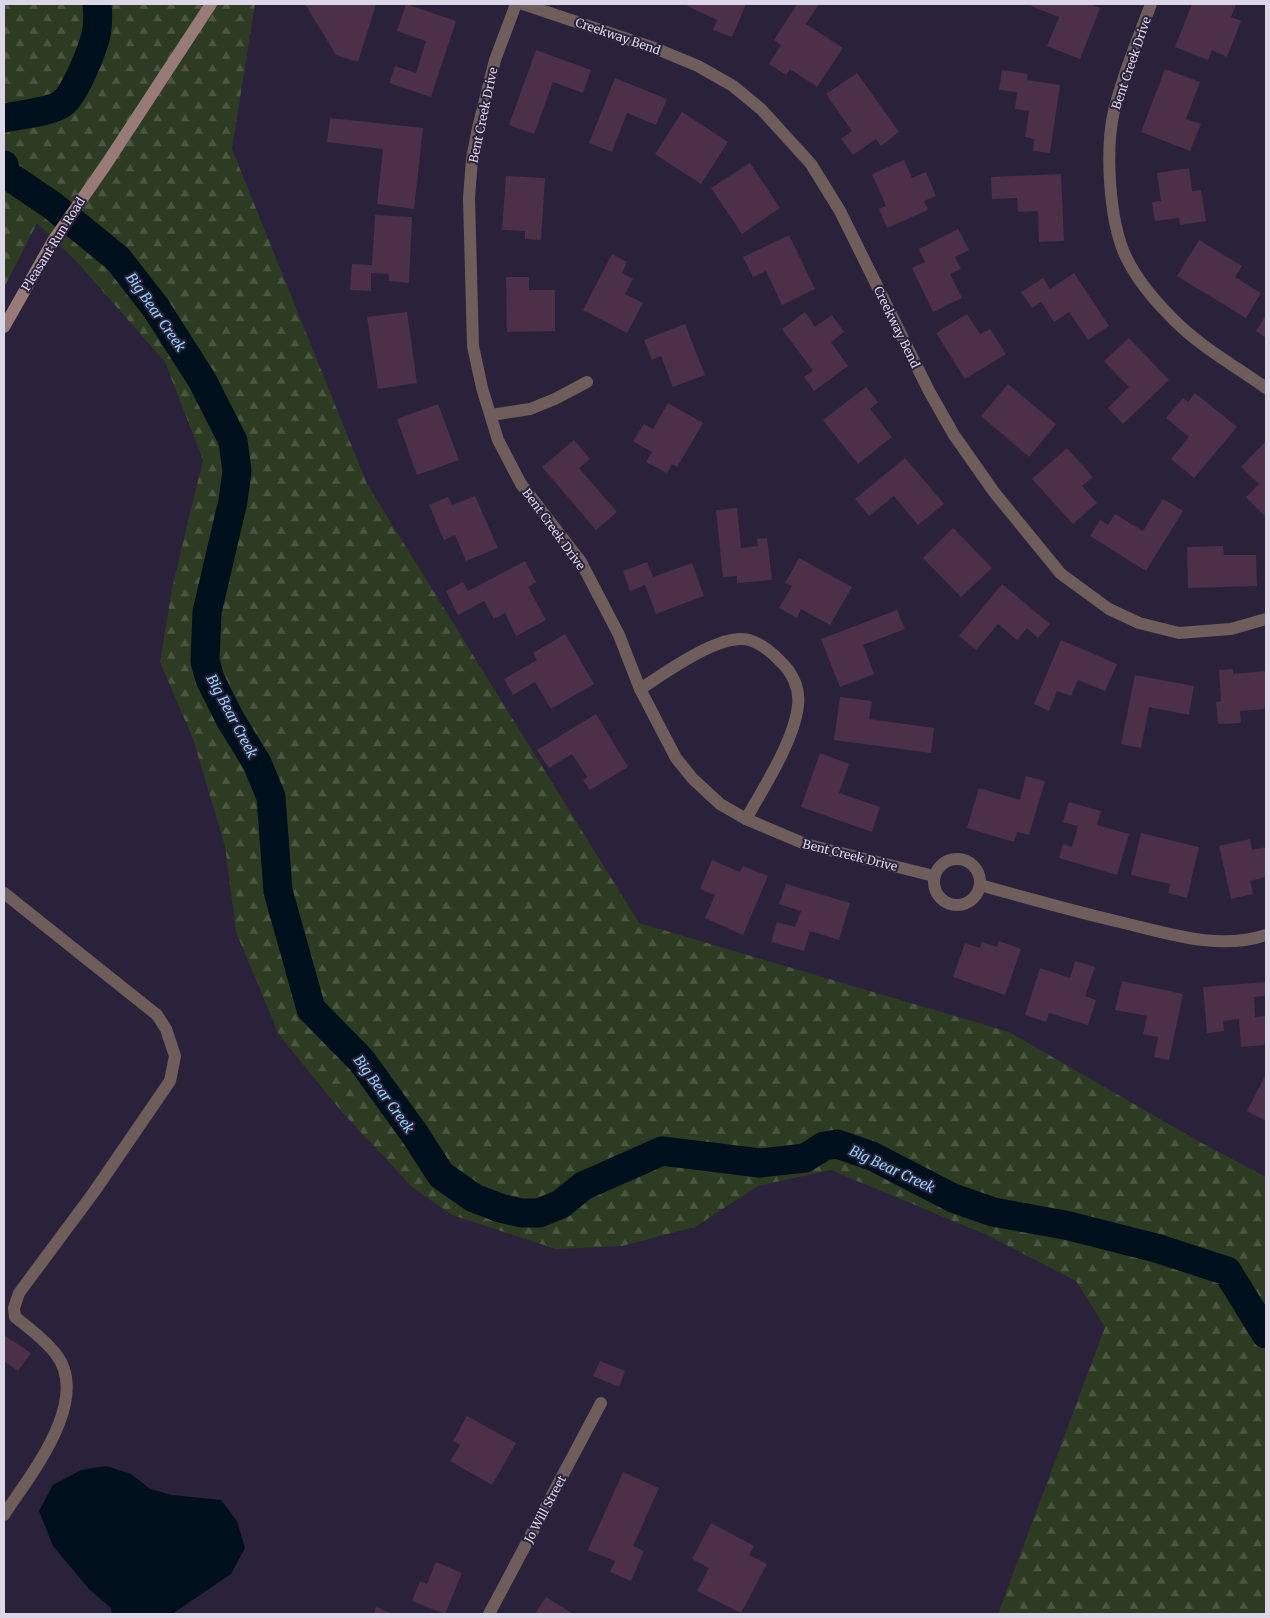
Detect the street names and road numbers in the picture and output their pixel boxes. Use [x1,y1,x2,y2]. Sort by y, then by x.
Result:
street label: Creekway Bend [573,14,663,58]
street label: Bent Creek Drive [1108,15,1154,111]
street label: Bent Creek Drive [466,66,500,164]
street label: Pleasant Run Road [18,194,88,294]
street label: Creekway Bend [871,284,923,370]
street label: Bent Creek Drive [519,485,589,573]
street label: Bent Creek Drive [801,836,899,874]
street label: Jo Will Street [520,1472,569,1546]

